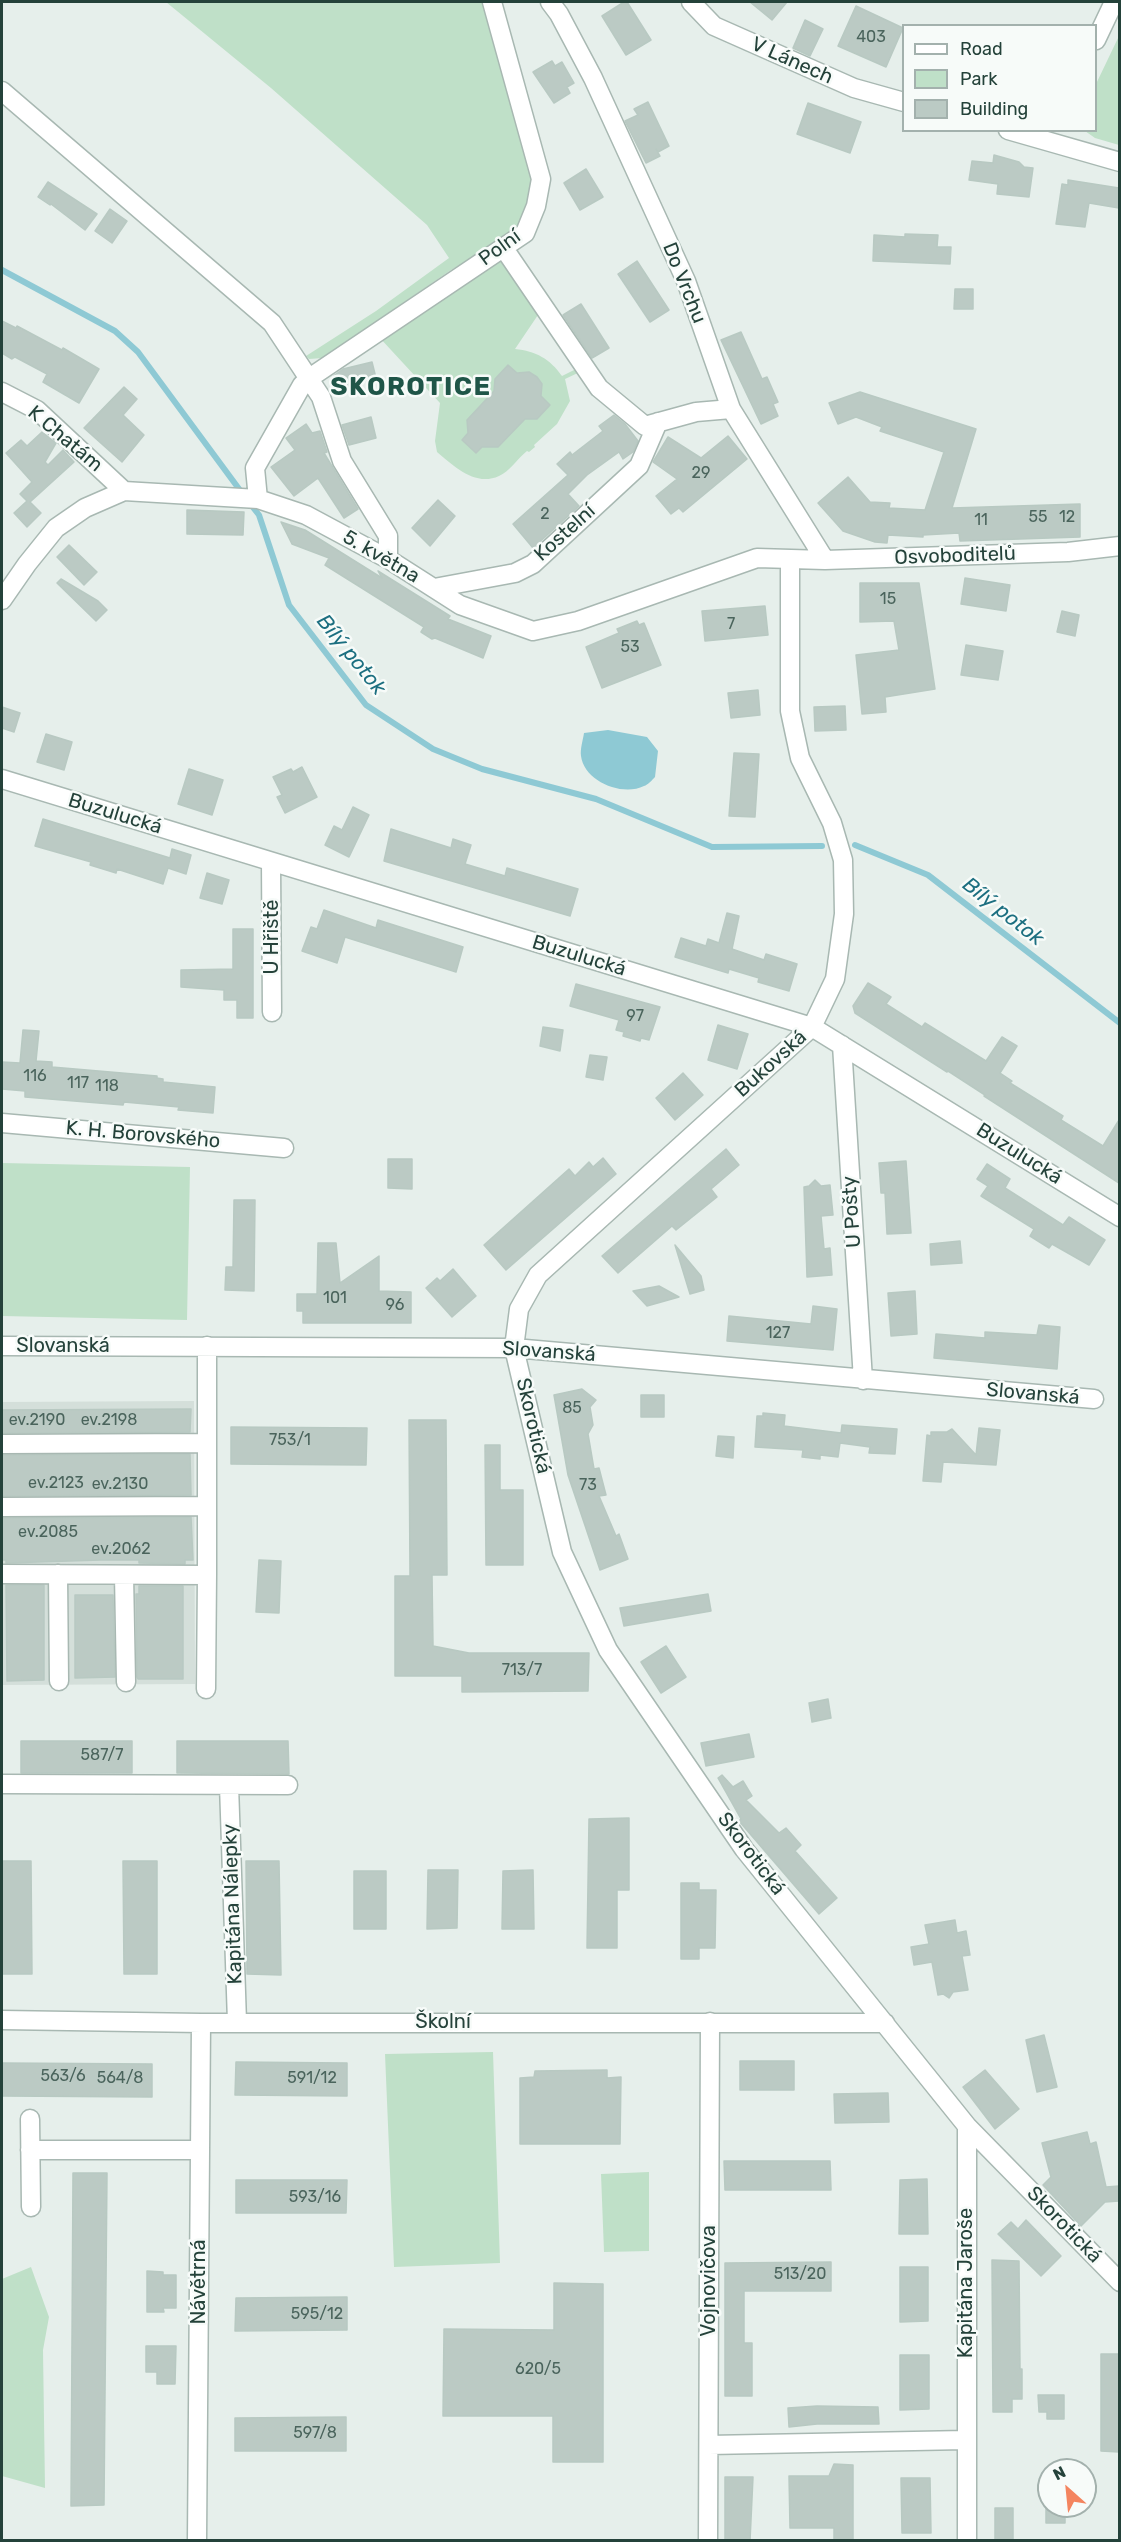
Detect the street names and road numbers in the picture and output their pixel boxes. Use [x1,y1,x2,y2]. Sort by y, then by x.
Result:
street label: V Lánech [747,32,837,90]
street label: Polní [474,225,526,271]
street label: Do Vrchu [657,239,711,327]
street label: K Chatám [23,401,107,477]
street label: Kostelní [529,499,601,567]
street label: 5. května [338,525,424,589]
street label: Osvoboditelů [894,542,1016,570]
street label: Buzulucká [65,788,165,840]
street label: U Hřiště [260,900,284,974]
street label: Buzulucká [529,930,629,982]
street label: Bukovská [730,1025,812,1103]
street label: K. H. Borovského [65,1116,221,1154]
street label: Buzulucká [972,1118,1066,1190]
street label: U Pošty [838,1175,866,1249]
street label: Slovanská [16,1334,110,1358]
street label: Slovanská [501,1337,597,1367]
street label: Skorotická [510,1376,556,1476]
street label: Slovanská [985,1378,1081,1410]
street label: Skorotická [712,1808,790,1900]
street label: Kapitána Nálepky [218,1823,248,1985]
street label: Školní [415,2010,471,2034]
street label: Skorotická [1022,2182,1106,2268]
street label: Kapitána Jaroše [954,2208,978,2358]
street label: Vojnovičova [697,2225,721,2337]
street label: Návětrná [187,2239,211,2325]

